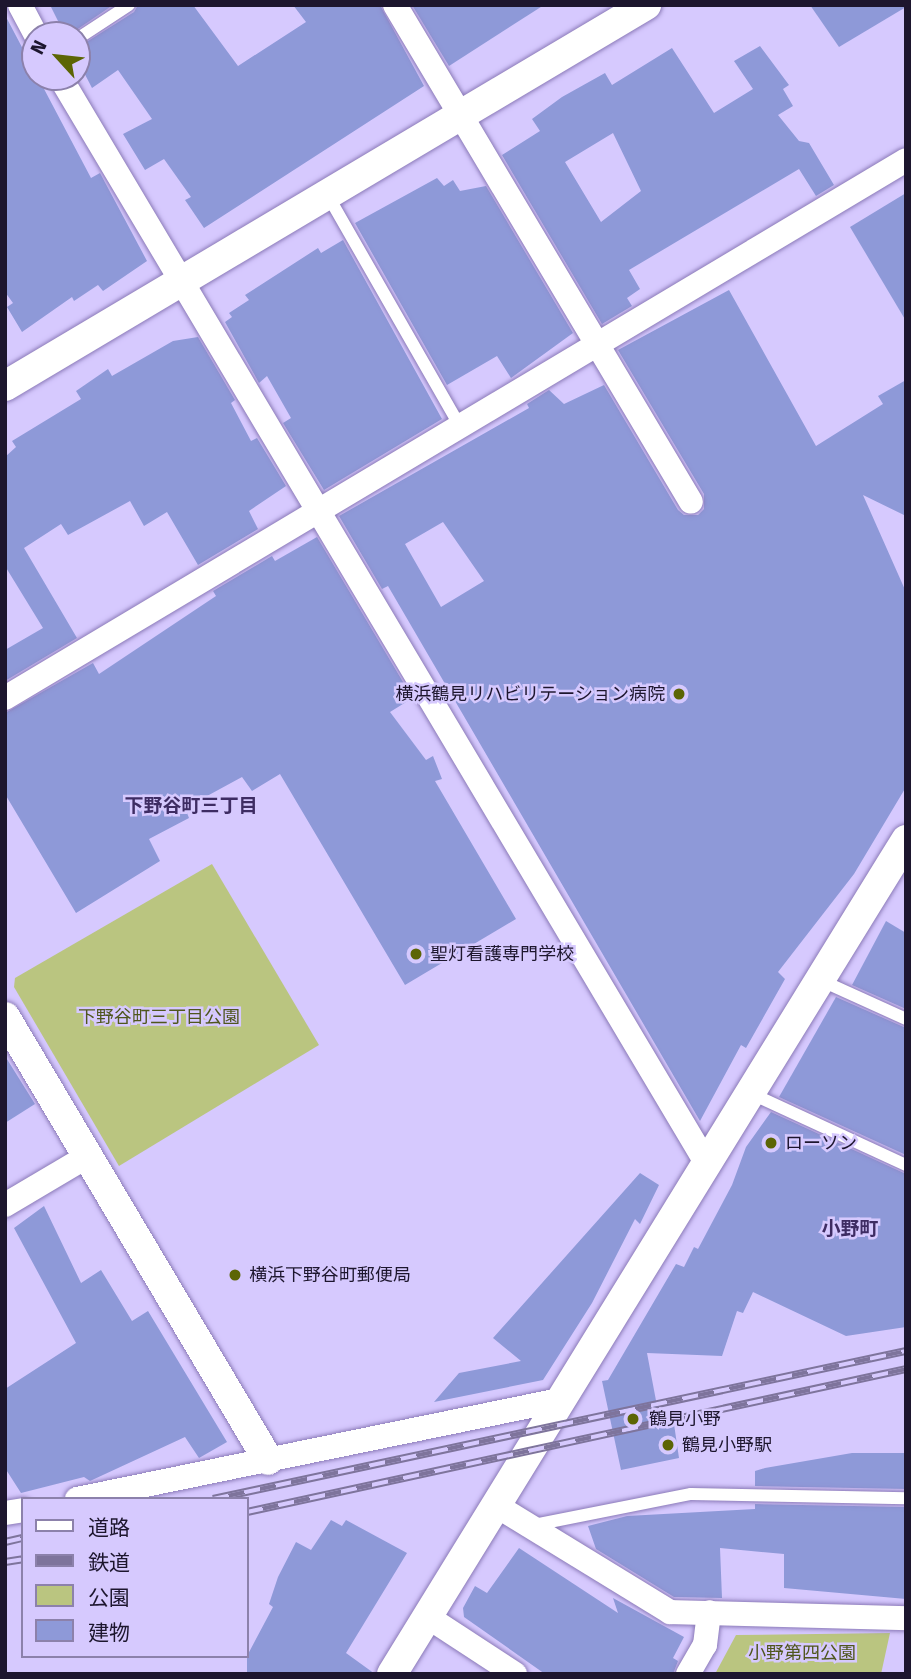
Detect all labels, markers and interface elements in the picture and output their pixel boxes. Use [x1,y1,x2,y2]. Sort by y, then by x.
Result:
north arrow [21,21,91,91]
text: N [26,36,52,58]
place label: 横浜鶴見リハビリテーション病院 [395,683,665,705]
marker: 横浜鶴見リハビリテーション病院 [671,686,687,702]
district label: 下野谷町三丁目 [125,795,257,817]
place label: 聖灯看護専門学校 [430,943,574,965]
marker: 聖灯看護専門学校 [408,946,424,962]
park label: 下野谷町三丁目公園 [78,1006,240,1028]
place label: ローソン [785,1132,857,1154]
marker: ローソン [763,1135,779,1151]
district label: 小野町 [822,1218,878,1240]
place label: 横浜下野谷町郵便局 [249,1264,411,1286]
marker: 横浜下野谷町郵便局 [227,1267,243,1283]
place label: 鶴見小野 [649,1408,721,1430]
marker: 鶴見小野 [623,1409,643,1429]
place label: 鶴見小野駅 [682,1434,772,1456]
marker: 鶴見小野駅 [660,1437,676,1453]
legend [21,1497,248,1658]
text: 道路 [88,1515,130,1541]
text: 鉄道 [88,1550,130,1576]
text: 公園 [88,1585,130,1611]
text: 建物 [88,1620,130,1646]
park label: 小野第四公園 [748,1642,856,1664]

